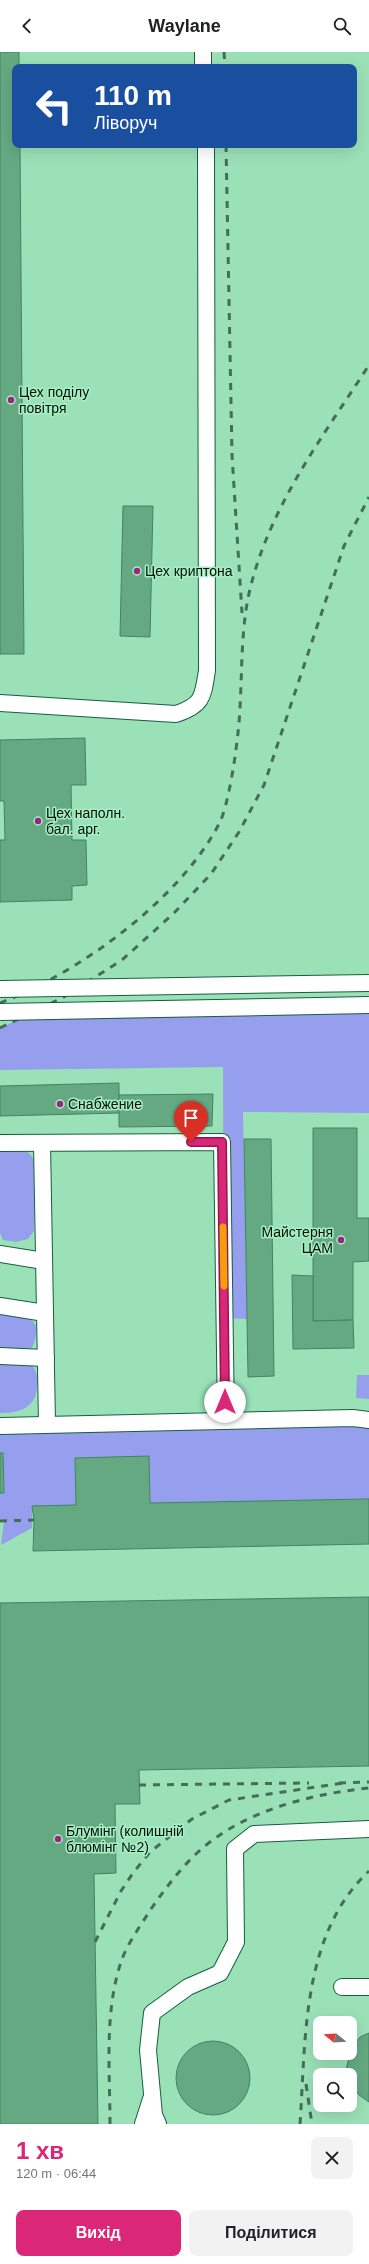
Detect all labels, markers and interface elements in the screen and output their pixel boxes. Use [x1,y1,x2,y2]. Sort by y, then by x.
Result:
icon: back [16,15,38,37]
icon: search [331,15,353,37]
text: Waylane [148,16,221,36]
icon: left [28,80,80,132]
text: 110 m [94,80,172,111]
text: Ліворуч [94,113,157,133]
place label: Цех поділу повітря [19,384,89,416]
marker: Цех поділу повітря [6,395,16,405]
place label: Цех криптона [145,563,233,579]
marker: Цех криптона [132,566,142,576]
place label: Цех наполн. бал. арг. [46,805,125,837]
marker: Цех наполн. бал. арг. [33,816,43,826]
place label: Снабжение [68,1096,142,1112]
marker: Снабжение [55,1099,65,1109]
pin [174,1101,208,1142]
icon: arrive [180,1107,202,1129]
place label: Майстерня ЦАМ [261,1224,333,1256]
marker: Майстерня ЦАМ [336,1235,346,1245]
position arrow [204,1381,246,1423]
place label: Блумінг (колишній блюмінг №2) [66,1823,184,1855]
marker: Блумінг (колишній блюмінг №2) [53,1834,63,1844]
north arrow [313,2016,357,2060]
map controls [313,2016,357,2112]
button: search [313,2068,357,2112]
text: 1 хв [16,2137,64,2164]
button: close [311,2137,353,2179]
text: 120 m · 06:44 [16,2166,96,2181]
button: Вихід [16,2210,181,2256]
button: Поділитися [189,2210,353,2256]

